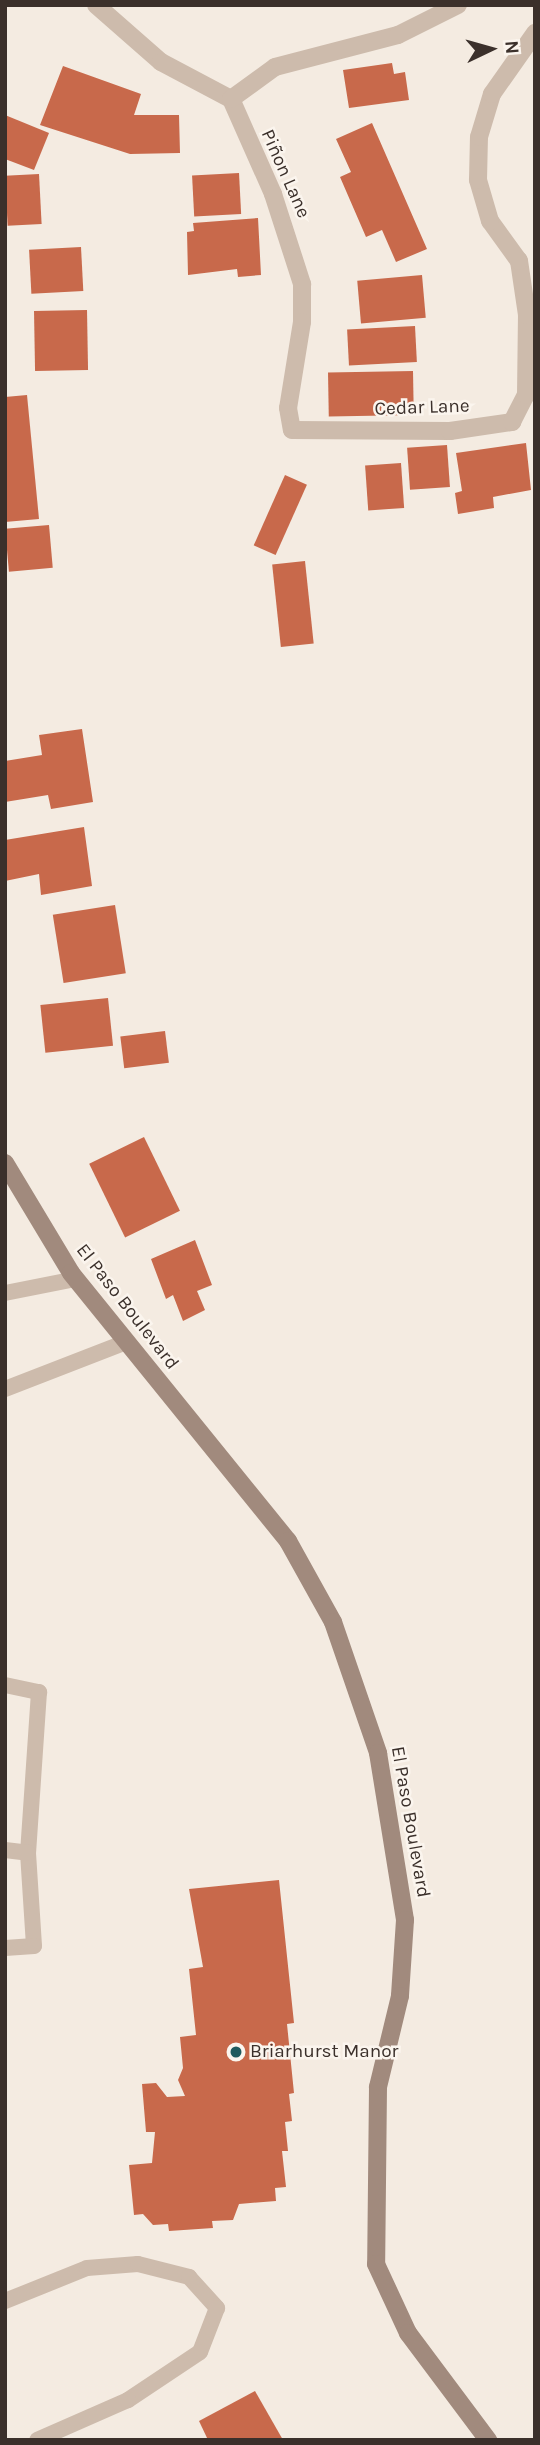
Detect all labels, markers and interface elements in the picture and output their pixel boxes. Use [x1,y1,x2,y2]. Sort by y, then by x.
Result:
north arrow [456,14,526,84]
text: N [500,39,523,55]
street label: Piñon Lane [255,126,315,222]
street label: Cedar Lane [374,395,470,421]
street label: El Paso Boulevard [71,1240,183,1374]
street label: El Paso Boulevard [385,1745,435,1899]
place label: Briarhurst Manor [250,2041,398,2063]
marker: Briarhurst Manor [228,2044,244,2060]

